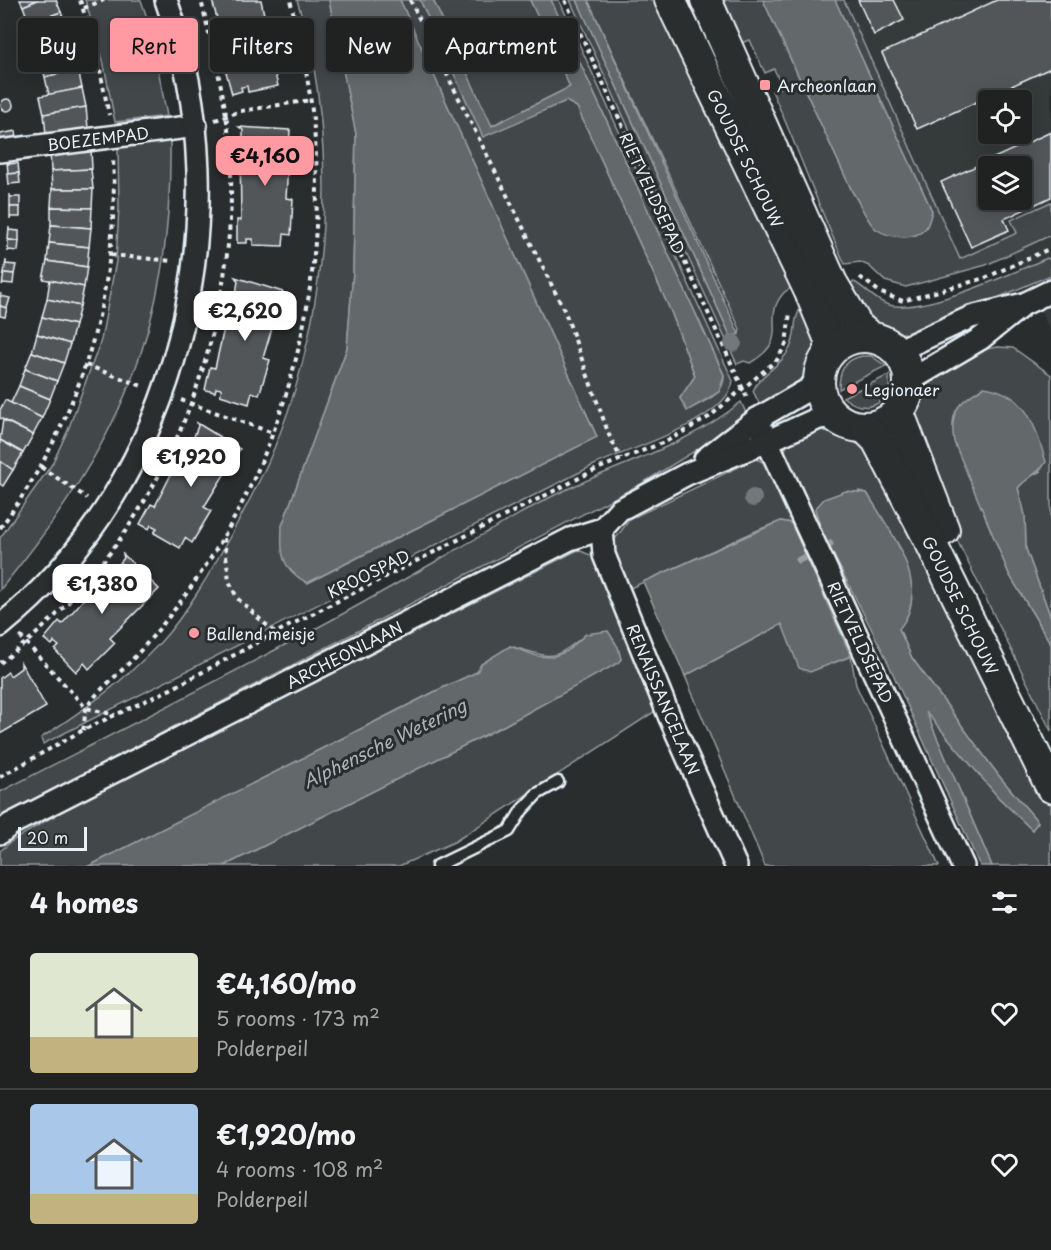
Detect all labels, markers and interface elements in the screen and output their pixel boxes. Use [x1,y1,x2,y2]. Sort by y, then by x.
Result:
chip: Buy [18,18,98,72]
chip: Rent [110,18,198,72]
chip: Filters [210,18,314,72]
chip: New [326,18,412,72]
chip: Apartment [424,18,578,72]
place label: Archeonlaan [777,73,877,97]
marker: Archeonlaan [758,78,772,92]
street label: GOUDSE SCHOUW [702,85,790,232]
map controls [978,90,1032,210]
button: locate [978,90,1032,144]
street label: BOEZEMPAD [46,120,150,156]
street label: RIETVELDSEPAD [614,128,692,258]
pin: €4,160 [216,136,314,187]
text: €4,160 [230,140,300,170]
button: layers [978,156,1032,210]
pin: €2,620 [196,291,294,342]
text: €2,620 [208,295,282,325]
place label: Legionaer [864,377,940,401]
marker: Legionaer [845,382,859,396]
pin: €1,920 [142,437,240,488]
text: €1,920 [156,441,226,471]
street label: GOUDSE SCHOUW [917,532,1005,679]
street label: KROOSPAD [323,543,413,603]
pin: €1,380 [53,564,151,615]
text: €1,380 [66,568,138,598]
street label: RIETVELDSEPAD [822,577,900,707]
street label: ARCHEONLAAN [282,614,406,694]
street label: RENAISSANCELAAN [621,620,707,778]
place label: Ballend meisje [206,621,315,645]
marker: Ballend meisje [187,626,201,640]
water label: Alphensche Wetering [298,691,472,794]
scale bar [18,824,87,852]
text: 20 m [27,825,68,849]
text: 4 homes [30,883,138,922]
icon: filters [988,886,1021,919]
text: €4,160/mo [216,964,356,1003]
icon: home [78,977,150,1049]
icon: heart [988,997,1021,1030]
text: 5 rooms · 173 m² [216,1003,380,1033]
text: Polderpeil [216,1033,308,1063]
text: €1,920/mo [216,1115,356,1154]
icon: home [78,1128,150,1200]
icon: heart [988,1148,1021,1181]
text: 4 rooms · 108 m² [216,1154,383,1184]
text: Polderpeil [216,1184,308,1214]

